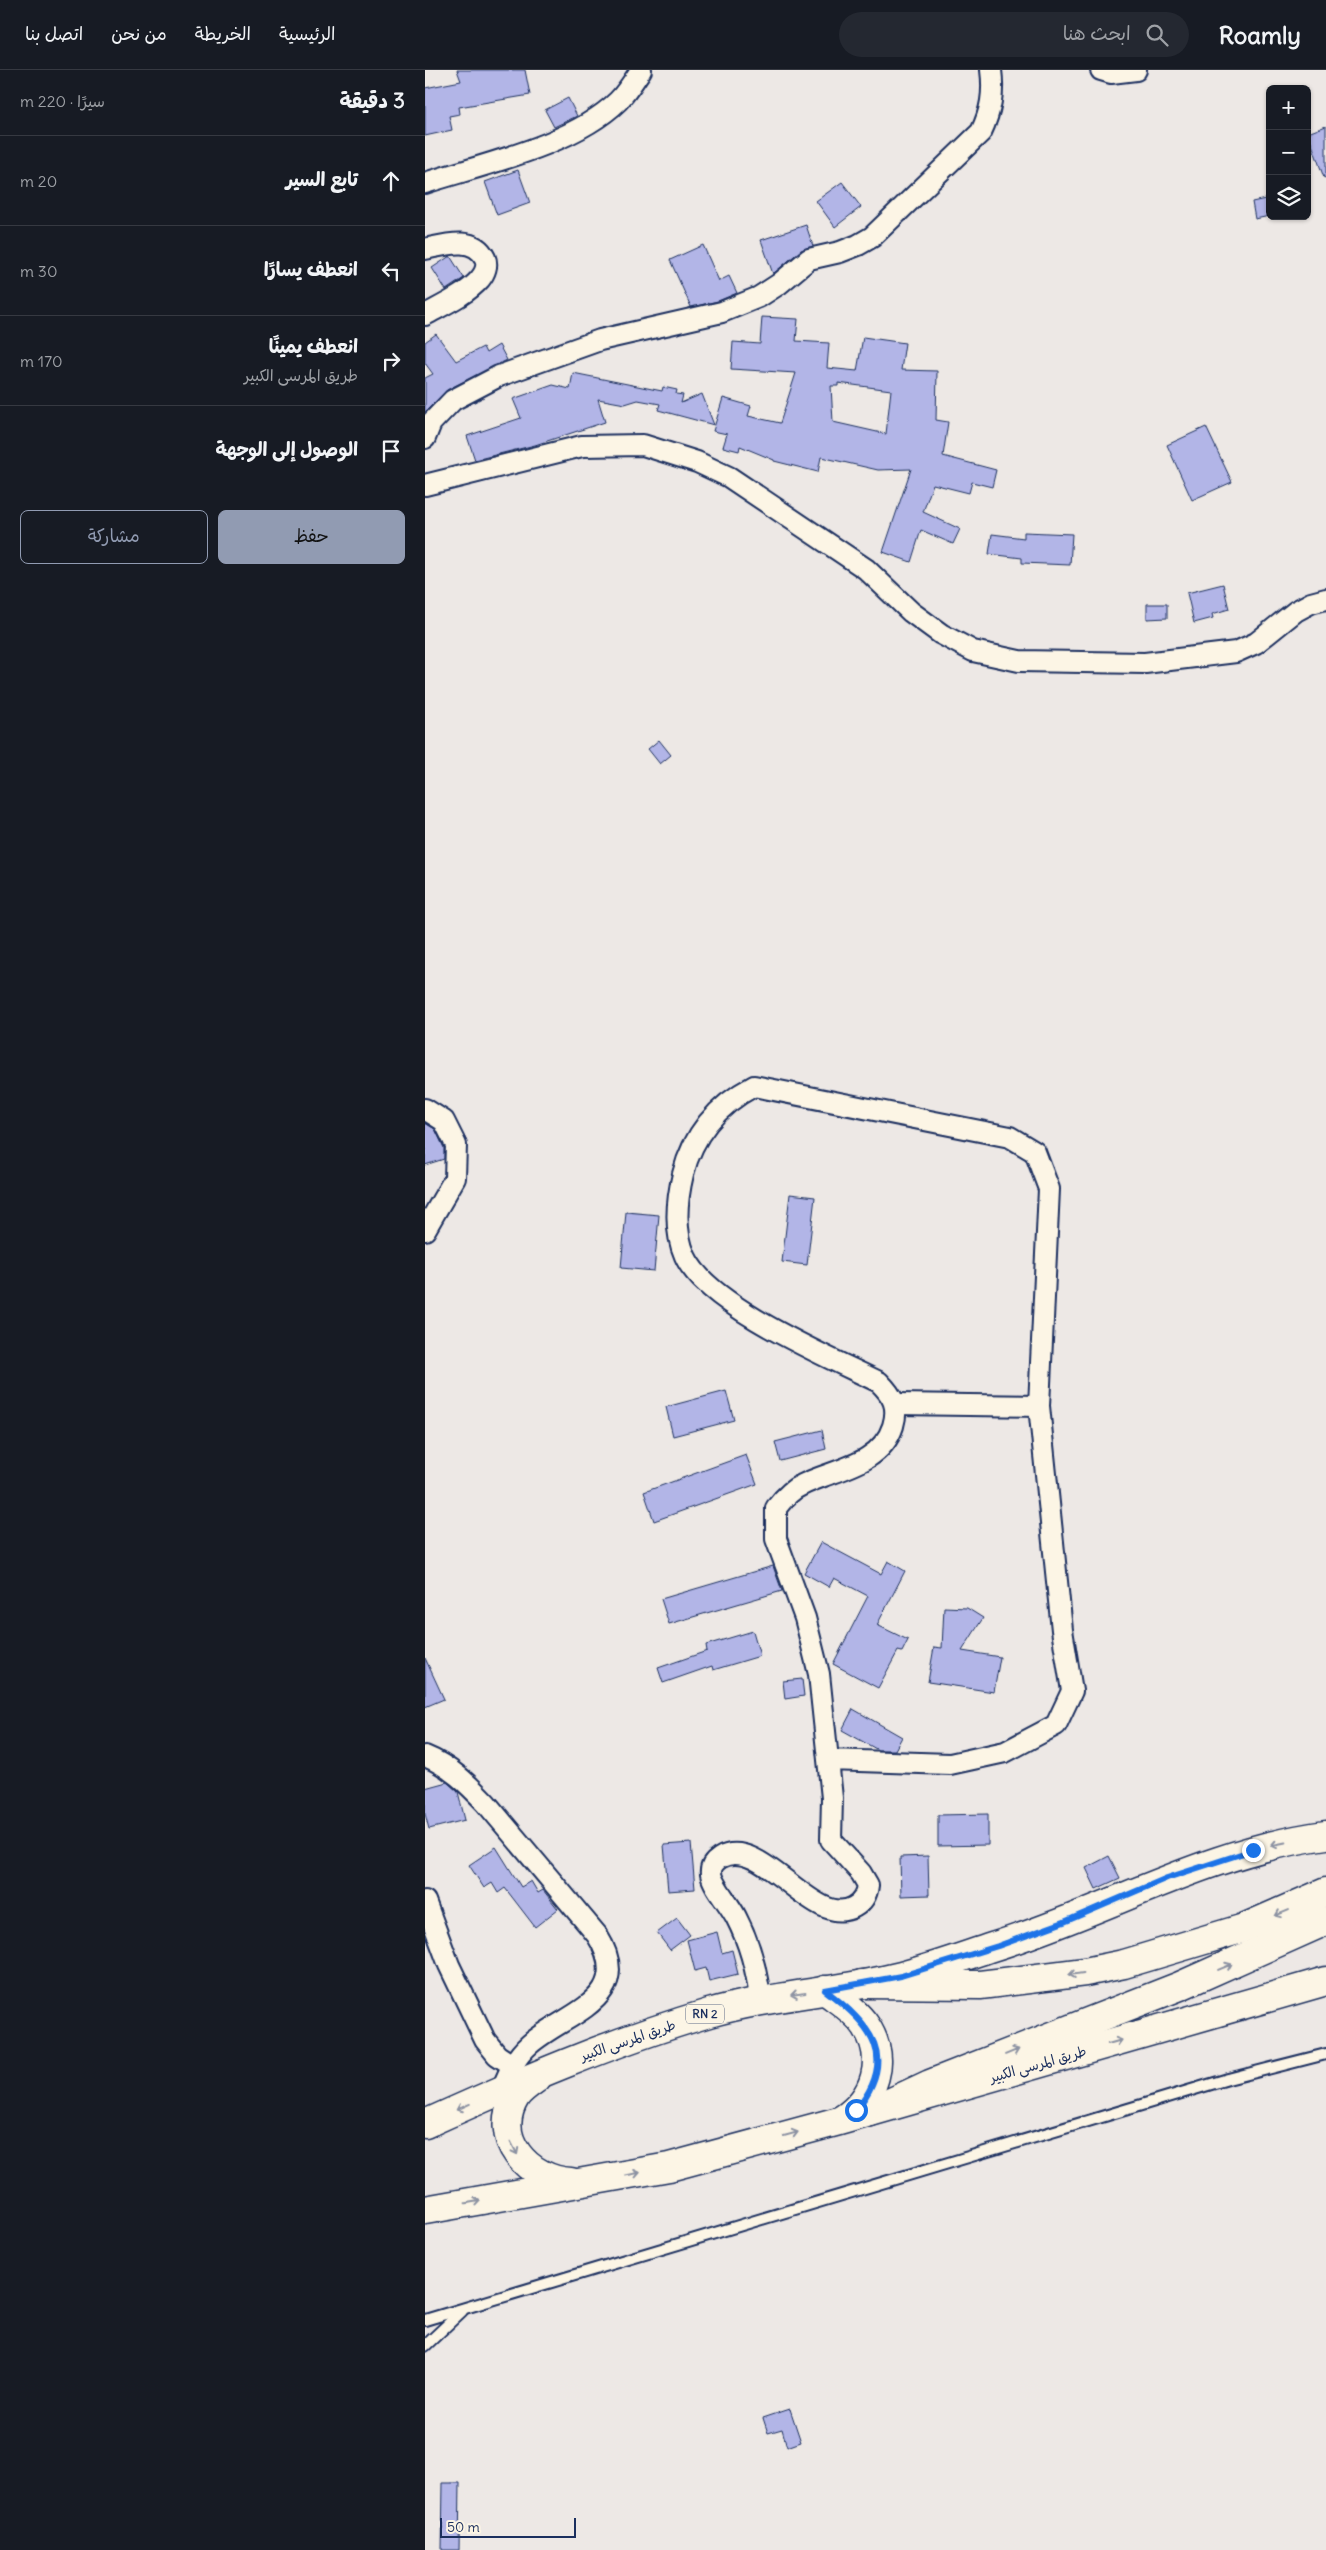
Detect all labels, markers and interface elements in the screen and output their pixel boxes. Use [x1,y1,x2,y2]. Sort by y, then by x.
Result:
search box [839,12,1189,57]
text: Roamly [1219,20,1301,50]
text: ابحث هنا [1063,21,1131,45]
icon: search [1143,21,1171,49]
text: اتصل بنا [25,22,83,45]
text: من نحن [111,22,167,45]
text: الخريطة [195,22,251,45]
text: الرئيسية [279,22,336,45]
map controls [1266,85,1311,220]
button: + [1266,85,1311,130]
text: 3 دقيقة [340,87,405,114]
text: سيرًا · 220 m [20,91,105,111]
button: − [1266,130,1311,175]
text: تابع السير [286,167,358,191]
icon: ahead [377,167,405,195]
text: 20 m [20,171,57,191]
button: layers [1266,175,1311,220]
text: انعطف يسارًا [264,257,358,281]
icon: left [377,257,405,285]
text: 30 m [20,261,57,281]
text: انعطف يمينًا [269,334,358,358]
icon: right [377,347,405,375]
text: 170 m [20,351,63,371]
text: طريق المرسى الكبير [244,365,358,385]
text: الوصول إلى الوجهة [215,437,358,461]
icon: arrive [377,437,405,465]
button: مشاركة [20,510,208,564]
button: حفظ [218,510,405,564]
route end [1242,1839,1265,1862]
one-way arrow [1271,1840,1287,1849]
one-way arrow [1275,1908,1290,1918]
one-way arrow [1217,1961,1232,1970]
one-way arrow [1068,1969,1084,1979]
one-way arrow [790,1989,806,1999]
road number: RN 2 [686,2005,724,2024]
street label: طريق المرسى الكبير [577,2015,678,2065]
one-way arrow [1107,2037,1123,2046]
street label: طريق المرسى الكبير [987,2042,1088,2087]
one-way arrow [1004,2047,1019,2056]
route start [845,2099,868,2122]
one-way arrow [456,2103,471,2112]
one-way arrow [782,2129,798,2138]
one-way arrow [510,2140,519,2155]
one-way arrow [625,2168,641,2178]
one-way arrow [465,2196,481,2206]
scale bar [440,2515,576,2538]
text: 50 m [447,2518,480,2536]

